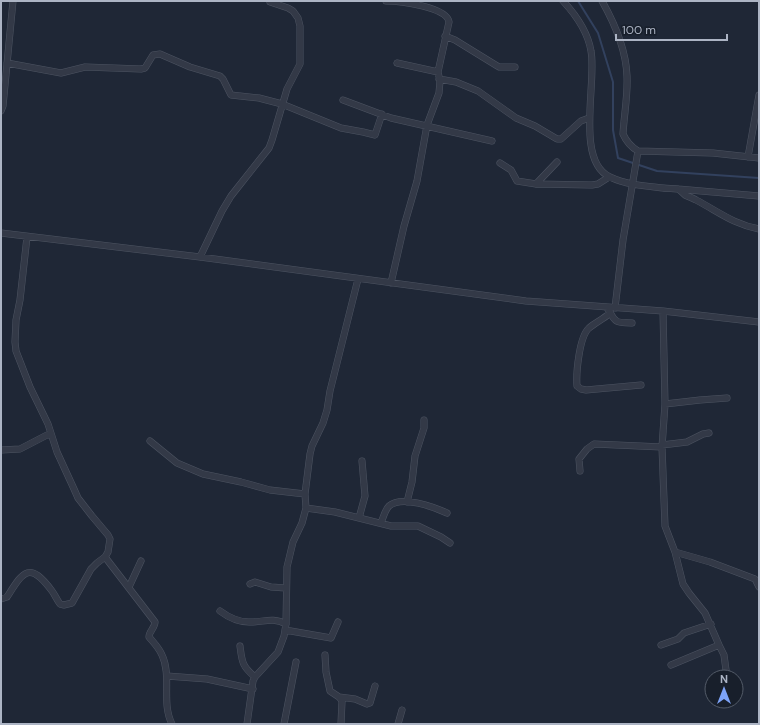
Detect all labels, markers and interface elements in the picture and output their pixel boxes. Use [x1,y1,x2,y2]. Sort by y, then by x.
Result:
scale bar [616,16,727,42]
text: 100 m [622,22,656,38]
north arrow [704,669,744,709]
text: N [720,672,728,686]

